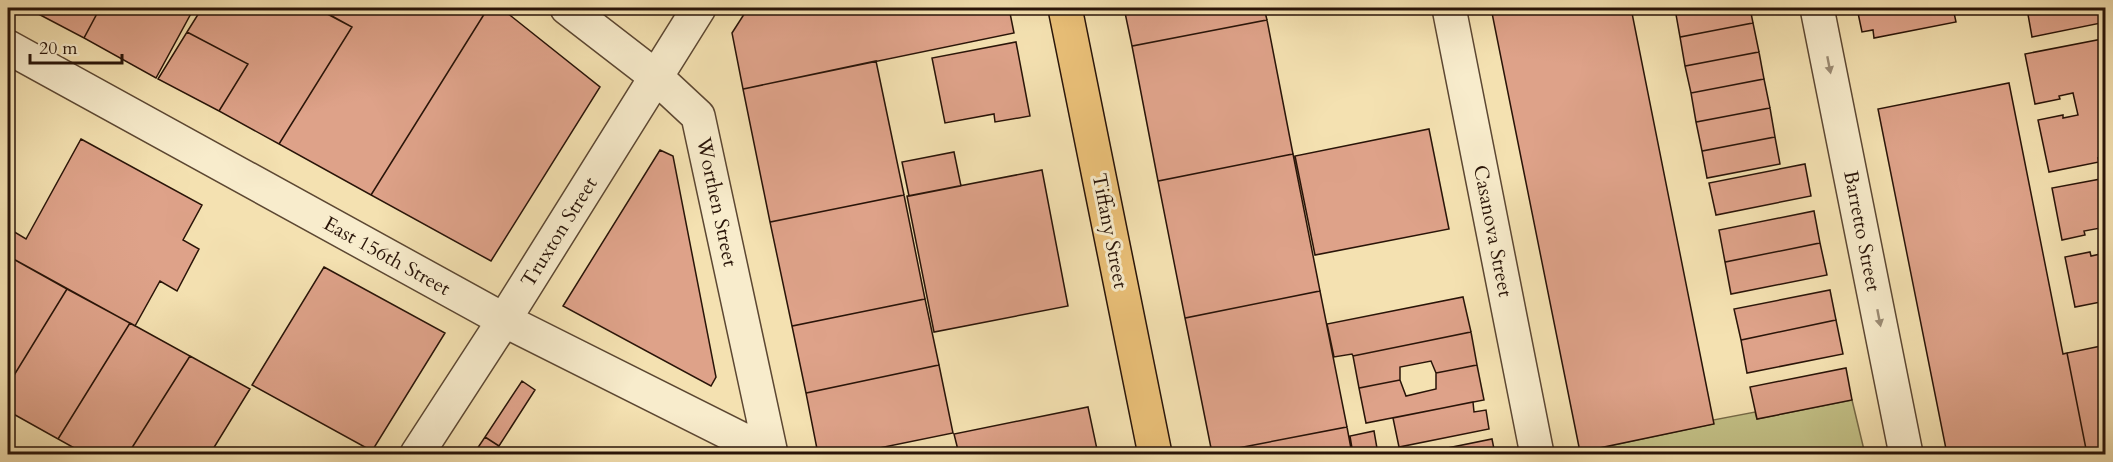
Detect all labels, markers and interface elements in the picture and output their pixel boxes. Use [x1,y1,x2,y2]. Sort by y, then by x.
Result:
scale bar [30,27,122,65]
text: 20 m [39,36,78,61]
one-way arrow [1825,56,1834,75]
street label: Worthen Street [690,134,744,270]
street label: Casanova Street [1467,163,1519,300]
street label: Barretto Street [1837,168,1887,295]
street label: Truxton Street [514,171,604,292]
street label: Tiffany Street [1086,171,1134,291]
street label: East 156th Street [319,210,456,302]
one-way arrow [1875,309,1884,328]

